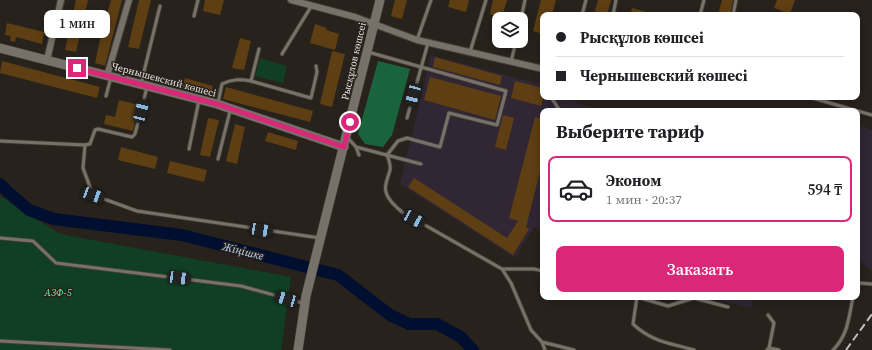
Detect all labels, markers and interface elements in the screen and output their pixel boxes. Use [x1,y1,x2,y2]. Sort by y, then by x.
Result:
callout: 1 мин [44,10,110,38]
map controls [492,12,528,48]
button: layers [492,12,528,48]
text: 1 мин [59,15,95,32]
street label: Рысқұлов көшсеі [338,21,369,101]
text: Рысқұлов көшсеі [580,27,704,48]
route end [68,59,86,77]
street label: Чернышевский көшесі [110,59,218,100]
text: Чернышевский көшесі [580,65,747,86]
car [404,82,422,108]
car [132,98,150,124]
route start [341,113,359,131]
text: Выберите тариф [556,119,704,144]
text: Эконом [606,170,661,191]
icon: car [558,171,594,207]
text: 594 ₸ [807,179,842,200]
car [80,185,106,205]
text: 1 мин · 20:37 [606,191,682,208]
car [401,208,427,230]
car [248,222,274,238]
water label: Жіңішке [220,239,265,264]
button: Заказать [556,246,844,292]
car [166,271,192,285]
park label: АЗФ-5 [43,286,73,299]
car [273,290,299,308]

